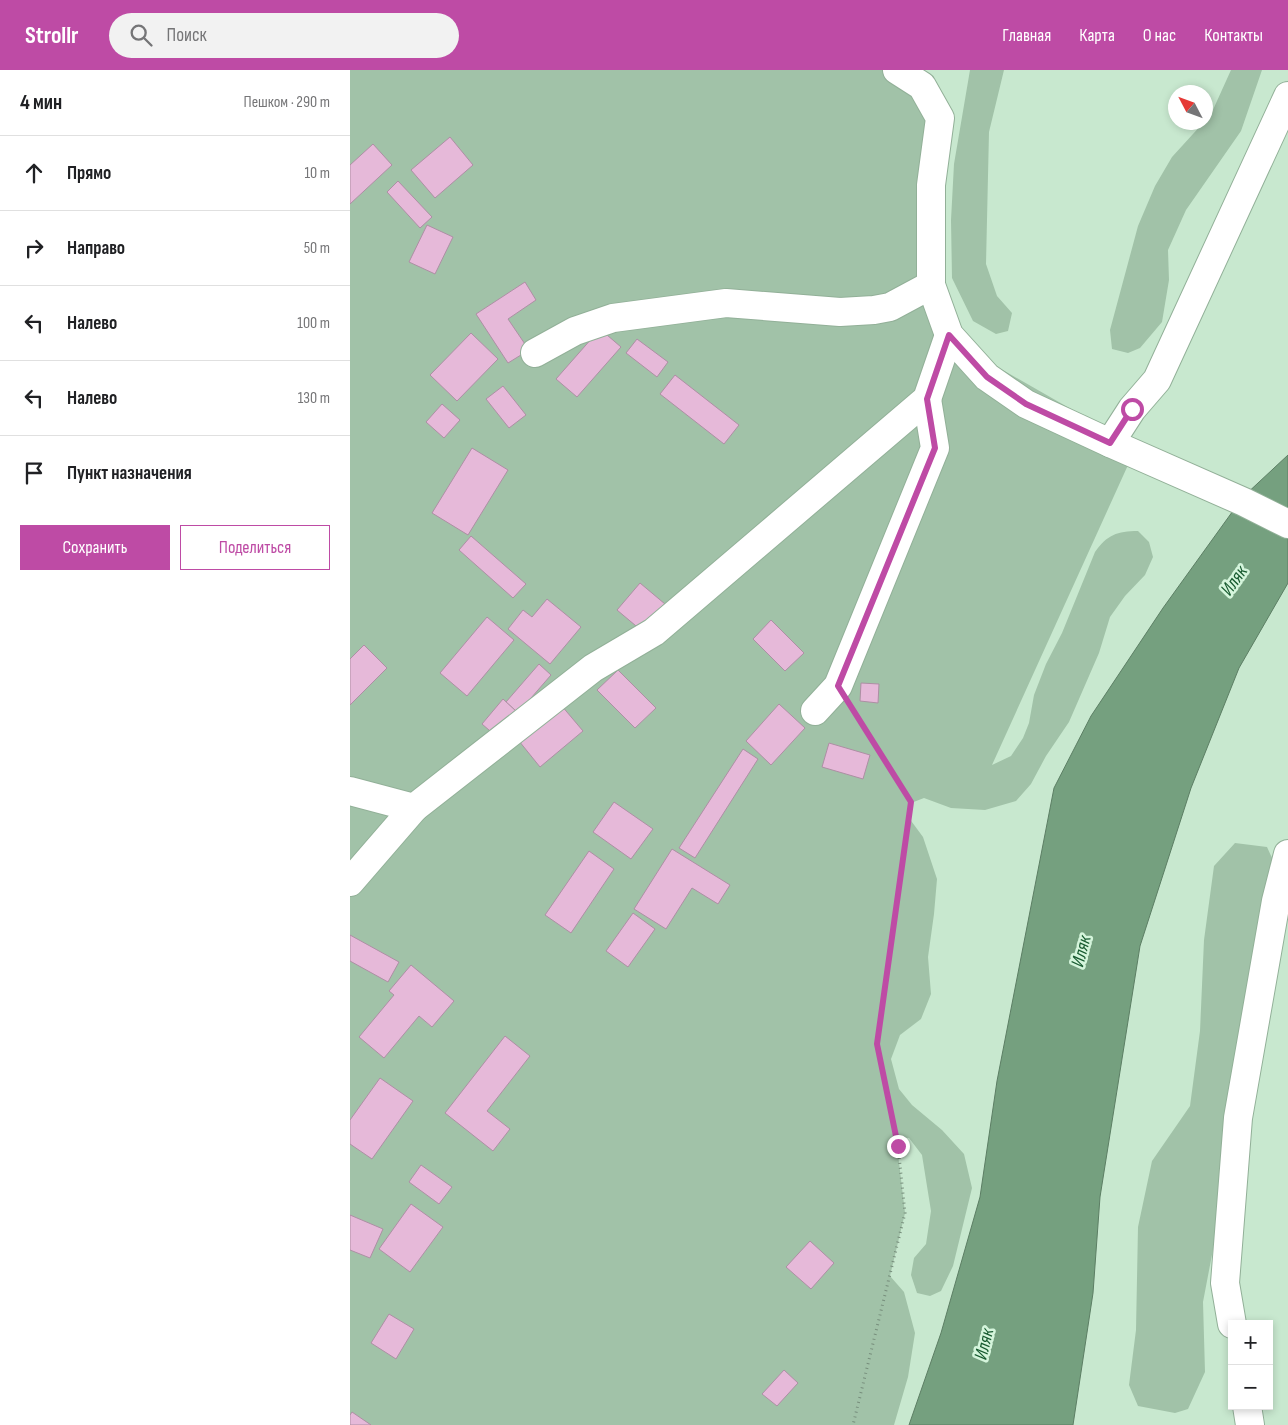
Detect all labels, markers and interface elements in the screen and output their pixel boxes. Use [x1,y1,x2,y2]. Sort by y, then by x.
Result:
search box [109,13,459,58]
text: Strollr [25,21,79,50]
icon: search [127,21,155,49]
text: Поиск [167,24,207,47]
text: Главная [1002,25,1051,46]
text: Карта [1079,25,1115,46]
text: О нас [1143,25,1176,46]
text: Контакты [1204,25,1263,46]
north arrow [1168,85,1213,130]
text: 4 мин [20,90,62,115]
text: Пешком · 290 m [244,93,330,112]
icon: ahead [20,159,48,187]
text: Прямо [67,162,111,185]
text: 10 m [304,164,330,183]
icon: right [20,234,48,262]
text: Направо [67,237,125,260]
text: 50 m [304,239,330,258]
icon: left [20,309,48,337]
text: Налево [67,312,117,335]
text: 100 m [297,314,330,333]
icon: left [20,384,48,412]
text: Налево [67,387,117,410]
text: 130 m [298,389,330,408]
route start [1121,398,1144,421]
icon: arrive [20,459,48,487]
text: Пункт назначения [67,462,192,485]
button: Сохранить [20,525,170,570]
button: Поделиться [180,525,330,570]
water label: Иляк [1216,561,1253,600]
water label: Иляк [1066,932,1097,969]
route end [887,1135,910,1158]
map controls [1228,1320,1273,1410]
button: + [1228,1320,1273,1365]
water label: Иляк [970,1325,1000,1362]
button: − [1228,1365,1273,1410]

